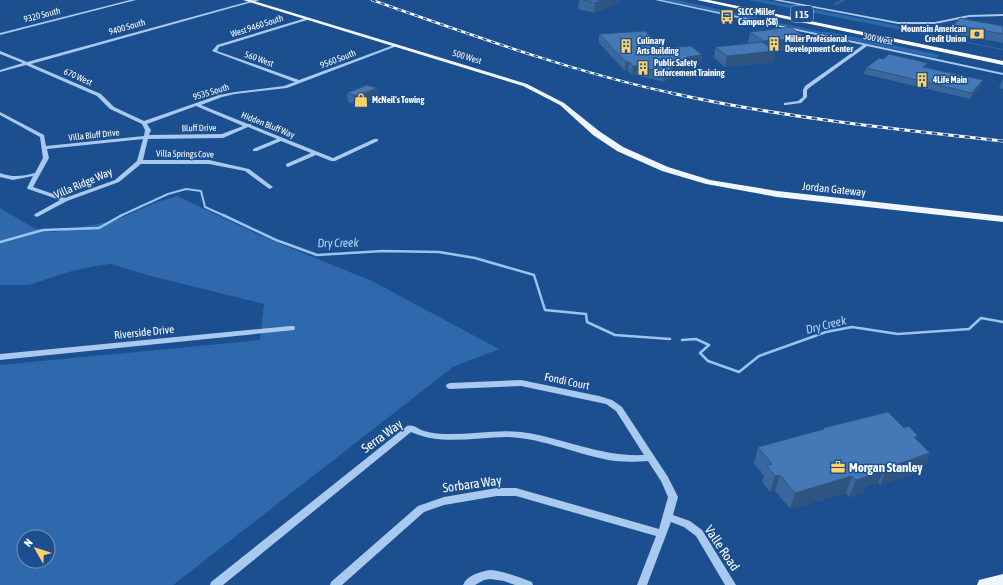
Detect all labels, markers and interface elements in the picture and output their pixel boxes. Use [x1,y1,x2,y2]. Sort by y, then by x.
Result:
street label: 9320 South [23,6,61,24]
road number: I 15 [791,6,813,22]
place label: SLCC-Miller Campus (SB) [738,7,778,27]
bus stop icon: SLCC-Miller Campus (SB) [719,9,735,25]
street label: West 9460 South [229,13,285,39]
street label: 9400 South [108,17,146,37]
place label: Mountain American Credit Union [901,24,967,44]
bank icon: Mountain American Credit Union [969,26,985,42]
street label: 300 West [862,31,894,47]
place label: Miller Professional Development Center [785,34,853,54]
place label: Culinary Arts Building [636,36,679,56]
building icon: Miller Professional Development Center [766,36,782,52]
building icon: Culinary Arts Building [618,38,634,54]
street label: 9560 South [319,48,357,70]
street label: 500 West [451,48,483,66]
street label: 560 West [243,49,275,69]
place label: Public Safety Enforcement Training [654,58,725,78]
building icon: Public Safety Enforcement Training [635,60,651,76]
street label: 670 West [62,66,94,88]
building icon: 4Life Main [914,72,930,88]
place label: 4Life Main [932,75,968,85]
street label: 9535 South [192,82,230,102]
shop icon: McNeil's Towing [353,92,369,108]
place label: McNeil's Towing [372,95,424,105]
street label: Hidden Bluff Way [240,110,296,140]
street label: Bluff Drive [182,123,216,133]
street label: Villa Bluff Drive [68,127,120,143]
street label: Villa Springs Cove [156,148,214,160]
street label: Villa Ridge Way [52,165,114,201]
street label: Jordan Gateway [801,180,867,198]
water label: Dry Creek [317,236,360,250]
water label: Dry Creek [804,313,848,337]
street label: Riverside Drive [113,323,175,341]
street label: Fondi Court [543,370,591,392]
street label: Serra Way [359,416,406,456]
office icon: Morgan Stanley [830,459,846,475]
place label: Morgan Stanley [849,460,923,475]
street label: Sorbara Way [442,472,503,496]
street label: Valle Road [701,523,743,573]
north arrow [16,529,56,569]
text: N [22,536,35,549]

